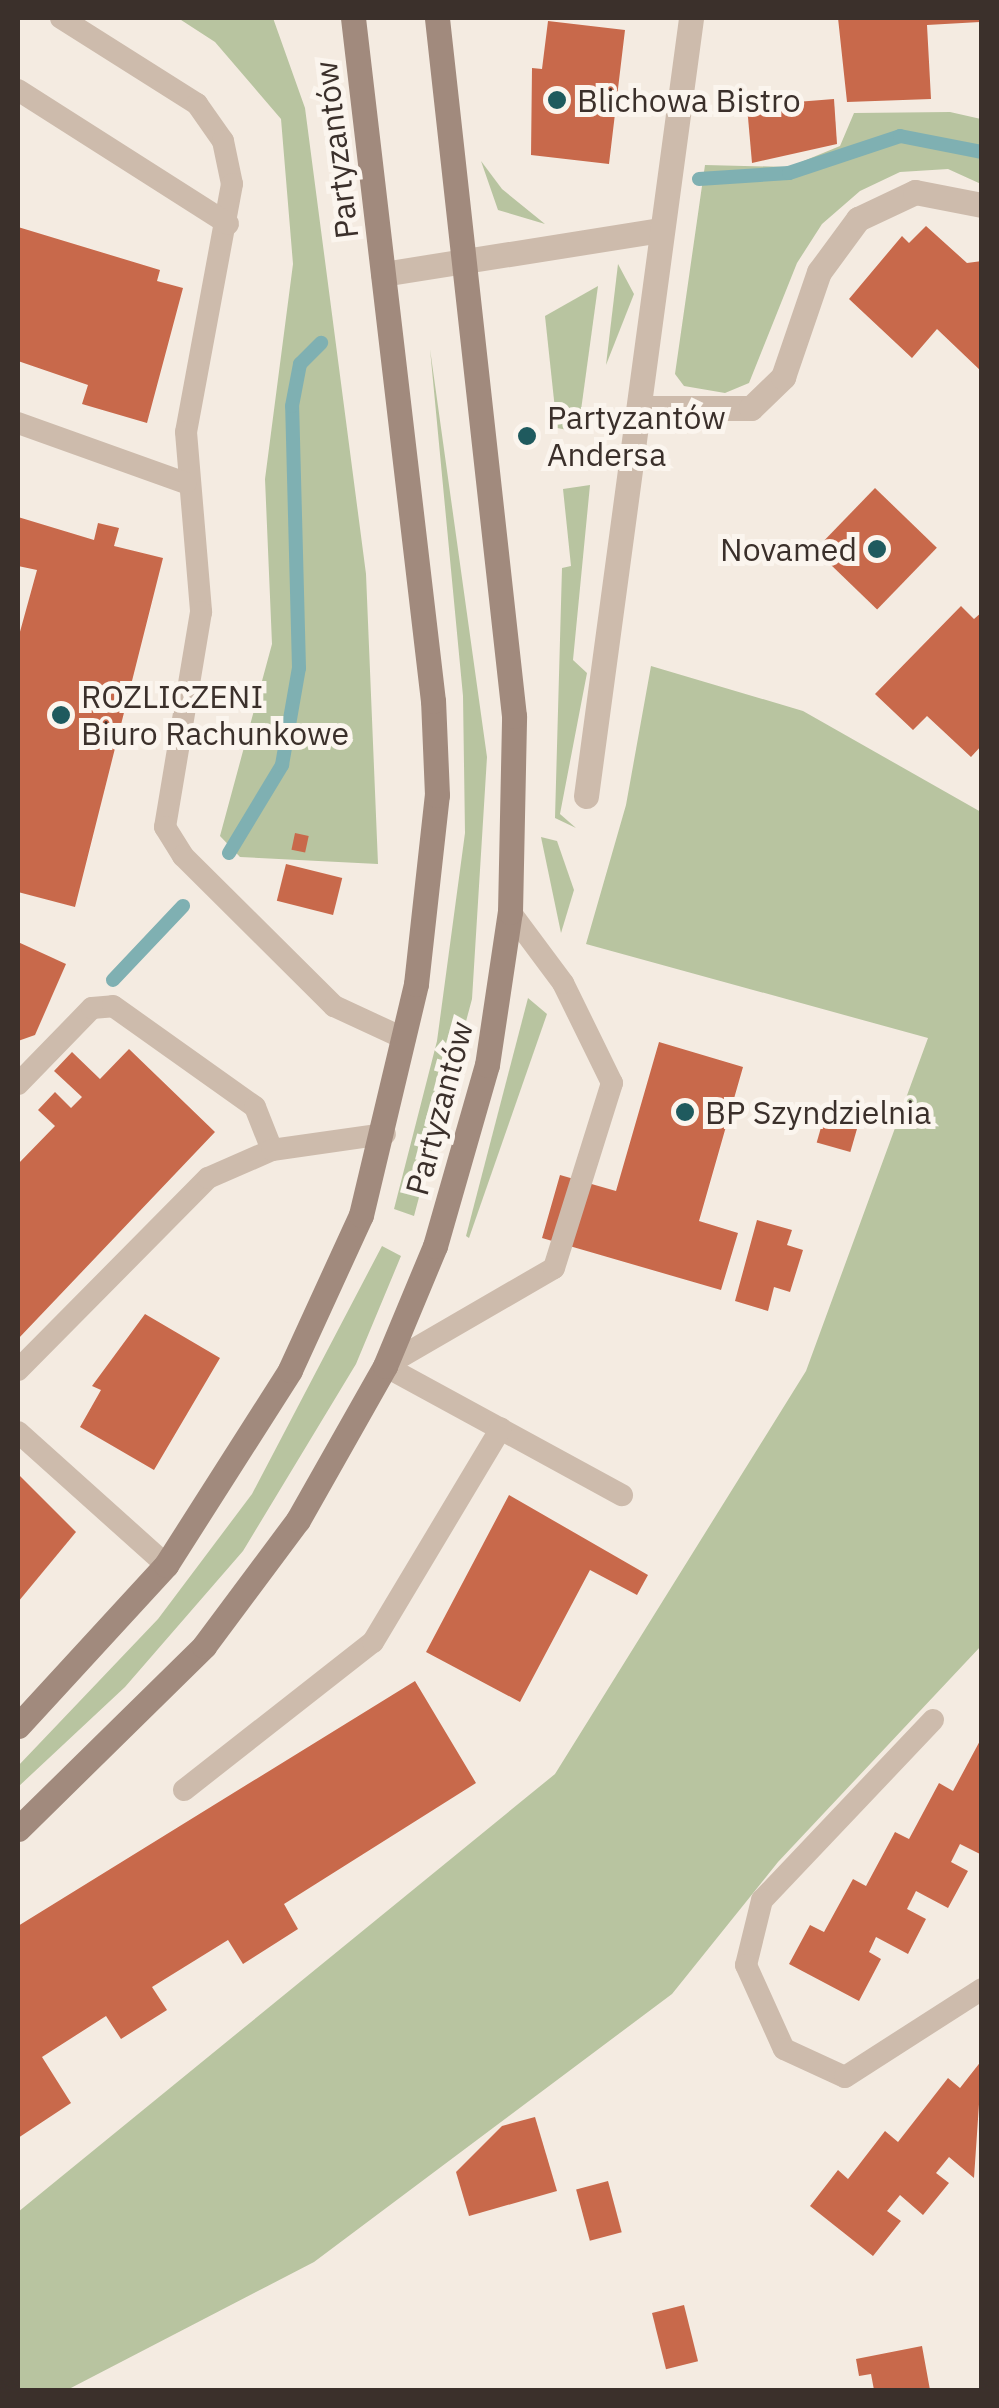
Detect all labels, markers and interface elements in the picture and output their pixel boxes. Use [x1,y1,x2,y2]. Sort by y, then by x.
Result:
street label: Partyzantów [306,59,366,241]
place label: Blichowa Bistro [577,81,801,119]
marker: Blichowa Bistro [546,89,568,111]
place label: Partyzantów Andersa [547,399,726,474]
marker: Partyzantów Andersa [516,425,538,447]
place label: Novamed [720,530,857,568]
marker: Novamed [866,538,888,560]
place label: ROZLICZENI Biuro Rachunkowe [81,678,349,753]
marker: ROZLICZENI Biuro Rachunkowe [50,704,72,726]
street label: Partyzantów [397,1017,481,1199]
place label: BP Szyndzielnia [705,1093,931,1131]
marker: BP Szyndzielnia [674,1101,696,1123]

